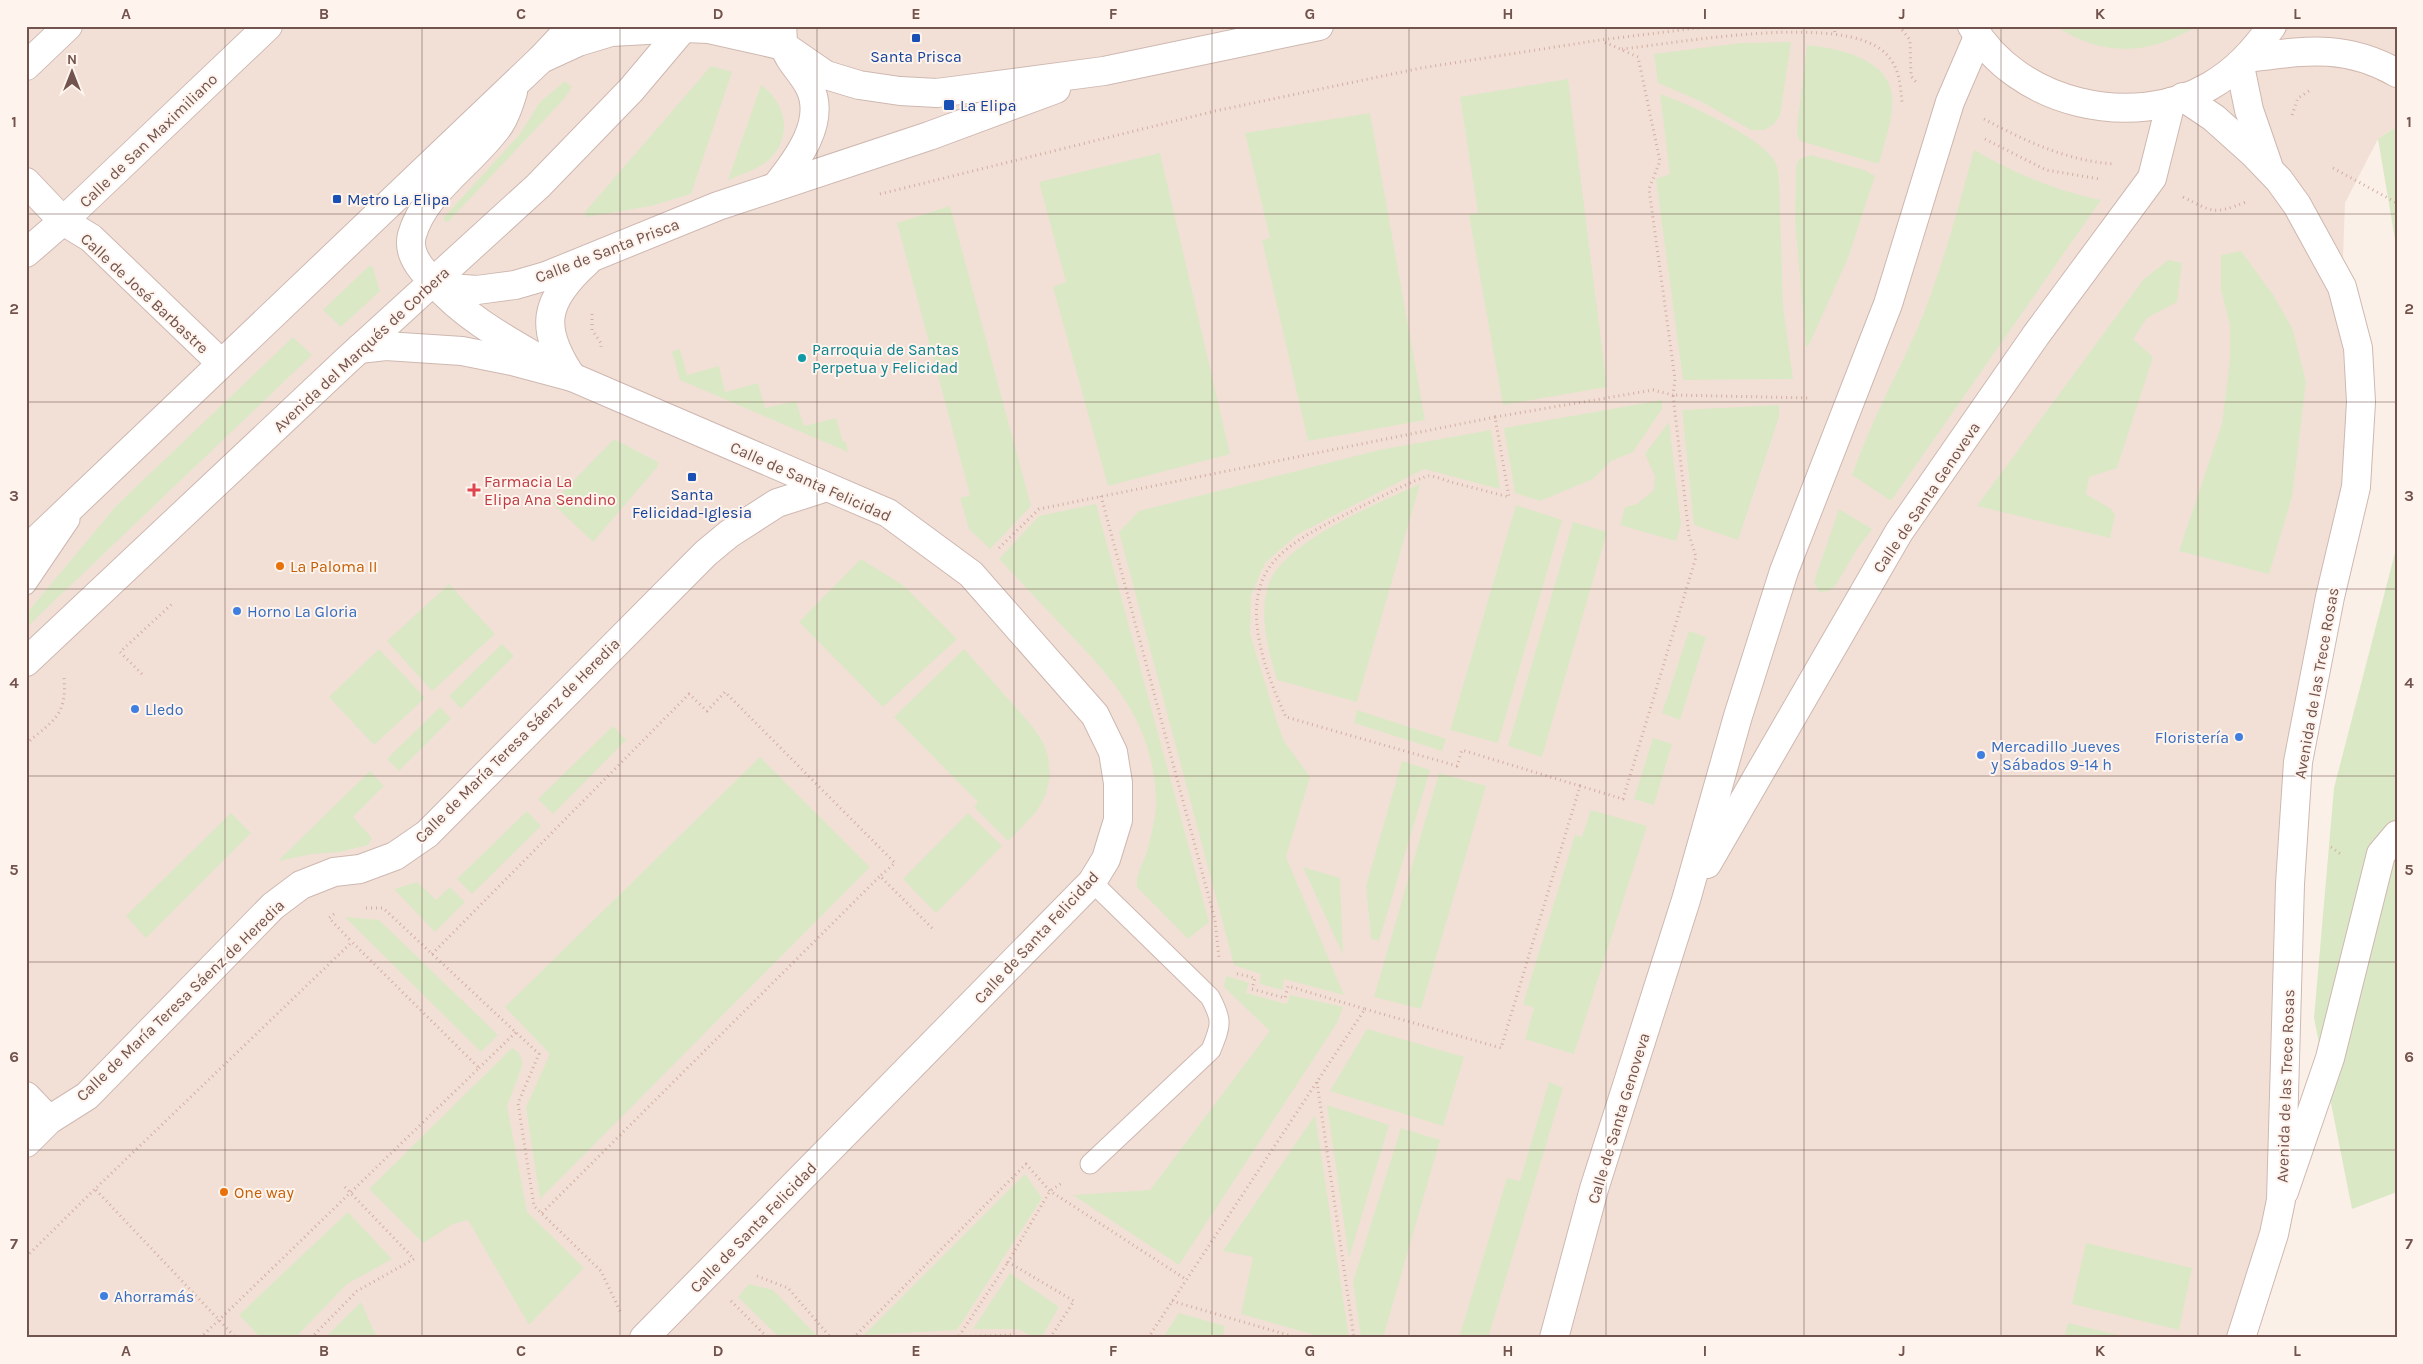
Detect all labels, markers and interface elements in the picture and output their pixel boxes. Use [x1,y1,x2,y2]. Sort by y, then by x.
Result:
text: A [121,4,131,23]
text: B [319,4,329,23]
text: C [516,4,526,23]
text: D [713,4,724,23]
text: E [911,4,921,23]
text: F [1109,4,1118,23]
text: G [1305,4,1315,23]
text: H [1502,4,1514,23]
text: I [1703,4,1707,23]
text: J [1898,4,1906,23]
text: K [2095,4,2106,23]
text: L [2293,4,2301,23]
marker: Santa Prisca [910,32,922,44]
place label: Santa Prisca [870,47,962,66]
north arrow [48,48,98,98]
text: N [67,51,77,68]
street label: Calle de San Maximiliano [75,69,221,211]
place label: La Elipa [960,96,1017,115]
marker: La Elipa [942,98,956,112]
text: 1 [11,112,17,131]
text: 1 [2406,112,2412,131]
place label: Metro La Elipa [347,190,450,209]
marker: Metro La Elipa [331,193,343,205]
street label: Calle de Santa Prisca [532,214,682,287]
street label: Calle de José Barbastre [77,229,213,358]
street label: Avenida del Marqués de Corbera [270,263,453,436]
text: 2 [9,299,19,318]
text: 2 [2404,299,2414,318]
place label: Parroquia de Santas Perpetua y Felicidad [812,340,959,377]
marker: Parroquia de Santas Perpetua y Felicidad [796,352,808,364]
street label: Calle de Santa Genoveva [1869,418,1984,576]
street label: Calle de Santa Felicidad [727,437,894,526]
marker: Santa Felicidad-Iglesia [686,471,698,483]
place label: Farmacia La Elipa Ana Sendino [484,472,616,509]
marker: Farmacia La Elipa Ana Sendino [468,484,480,496]
place label: Santa Felicidad-Iglesia [632,485,752,522]
text: 3 [9,486,19,505]
text: 3 [2404,486,2414,505]
place label: La Paloma II [290,557,378,576]
marker: La Paloma II [274,560,286,572]
street label: Avenida de las Trece Rosas [2290,586,2343,780]
place label: Horno La Gloria [247,602,357,621]
marker: Horno La Gloria [231,605,243,617]
street label: Calle de María Teresa Sáenz de Heredia [411,634,624,847]
text: 4 [9,673,19,692]
text: 4 [2404,673,2414,692]
place label: Lledo [145,700,183,719]
marker: Lledo [129,703,141,715]
place label: Floristería [2155,728,2229,747]
marker: Floristería [2233,731,2245,743]
place label: Mercadillo Jueves y Sábados 9-14 h [1990,737,2120,774]
marker: Mercadillo Jueves y Sábados 9-14 h [1975,749,1987,761]
text: 5 [9,860,19,879]
text: 5 [2404,860,2414,879]
street label: Calle de Santa Felicidad [970,867,1103,1007]
street label: Calle de María Teresa Sáenz de Heredia [72,896,288,1105]
street label: Avenida de las Trece Rosas [2273,989,2298,1183]
street label: Calle de Santa Genoveva [1583,1030,1654,1206]
text: 6 [9,1047,19,1066]
text: 6 [2404,1047,2414,1066]
street label: Calle de Santa Felicidad [686,1158,821,1297]
place label: One way [234,1183,294,1202]
marker: One way [218,1186,230,1198]
text: 7 [10,1234,18,1253]
text: 7 [2405,1234,2413,1253]
place label: Ahorramás [114,1287,194,1306]
marker: Ahorramás [98,1290,110,1302]
text: A [121,1341,131,1360]
text: B [319,1341,329,1360]
text: C [516,1341,526,1360]
text: D [713,1341,724,1360]
text: E [911,1341,921,1360]
text: F [1109,1341,1118,1360]
text: G [1305,1341,1315,1360]
text: H [1502,1341,1514,1360]
text: I [1703,1341,1707,1360]
text: J [1898,1341,1906,1360]
text: K [2095,1341,2106,1360]
text: L [2293,1341,2301,1360]

